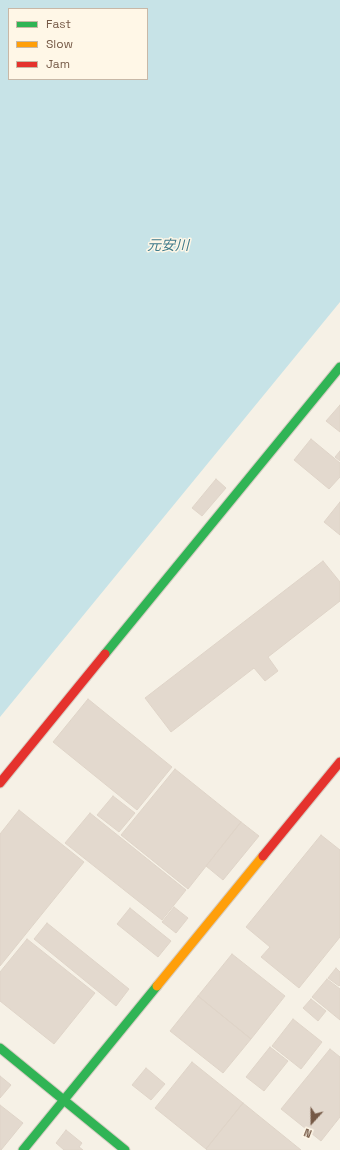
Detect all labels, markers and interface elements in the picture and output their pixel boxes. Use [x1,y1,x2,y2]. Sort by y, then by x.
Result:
legend [8,8,148,80]
text: Fast [46,16,71,32]
text: Slow [46,36,73,52]
text: Jam [46,56,70,72]
water label: 元安川 [147,238,189,254]
north arrow [292,1102,332,1142]
text: N [302,1125,314,1141]

